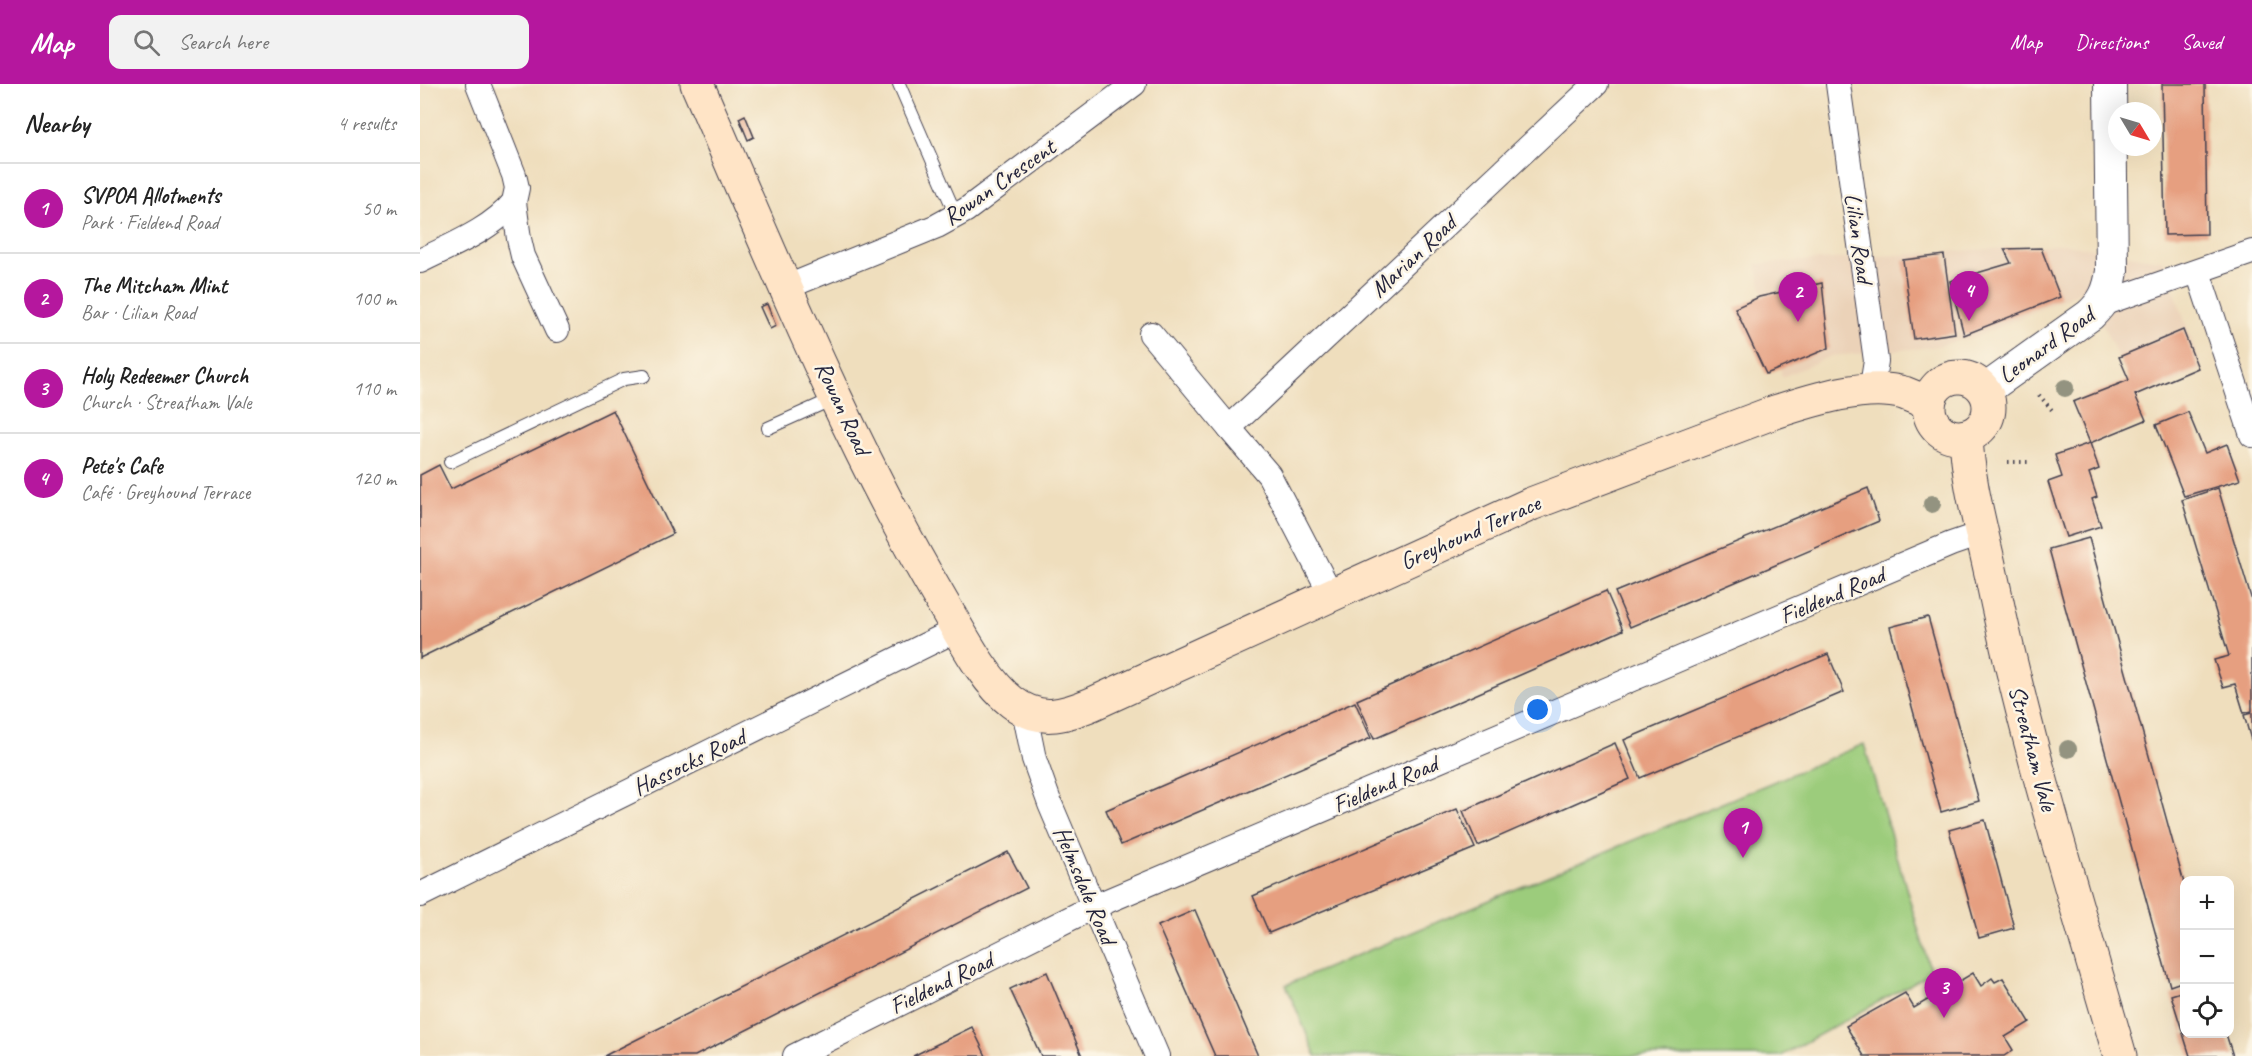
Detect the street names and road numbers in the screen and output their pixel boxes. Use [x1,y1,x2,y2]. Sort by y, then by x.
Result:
street label: Rowan Crescent [937,131,1063,232]
street label: Lilian Road [1838,191,1881,288]
street label: Marian Road [1363,206,1465,304]
street label: Leonard Road [1992,298,2103,390]
street label: Rowan Road [808,356,879,463]
street label: Greyhound Terrace [1395,487,1547,576]
street label: Fieldend Road [1775,558,1892,630]
street label: Streatham Vale [2002,682,2065,816]
street label: Hassocks Road [628,720,753,802]
street label: Fieldend Road [1328,747,1445,819]
street label: Helmsdale Road [1047,821,1125,952]
street label: Fieldend Road [885,944,1001,1021]

